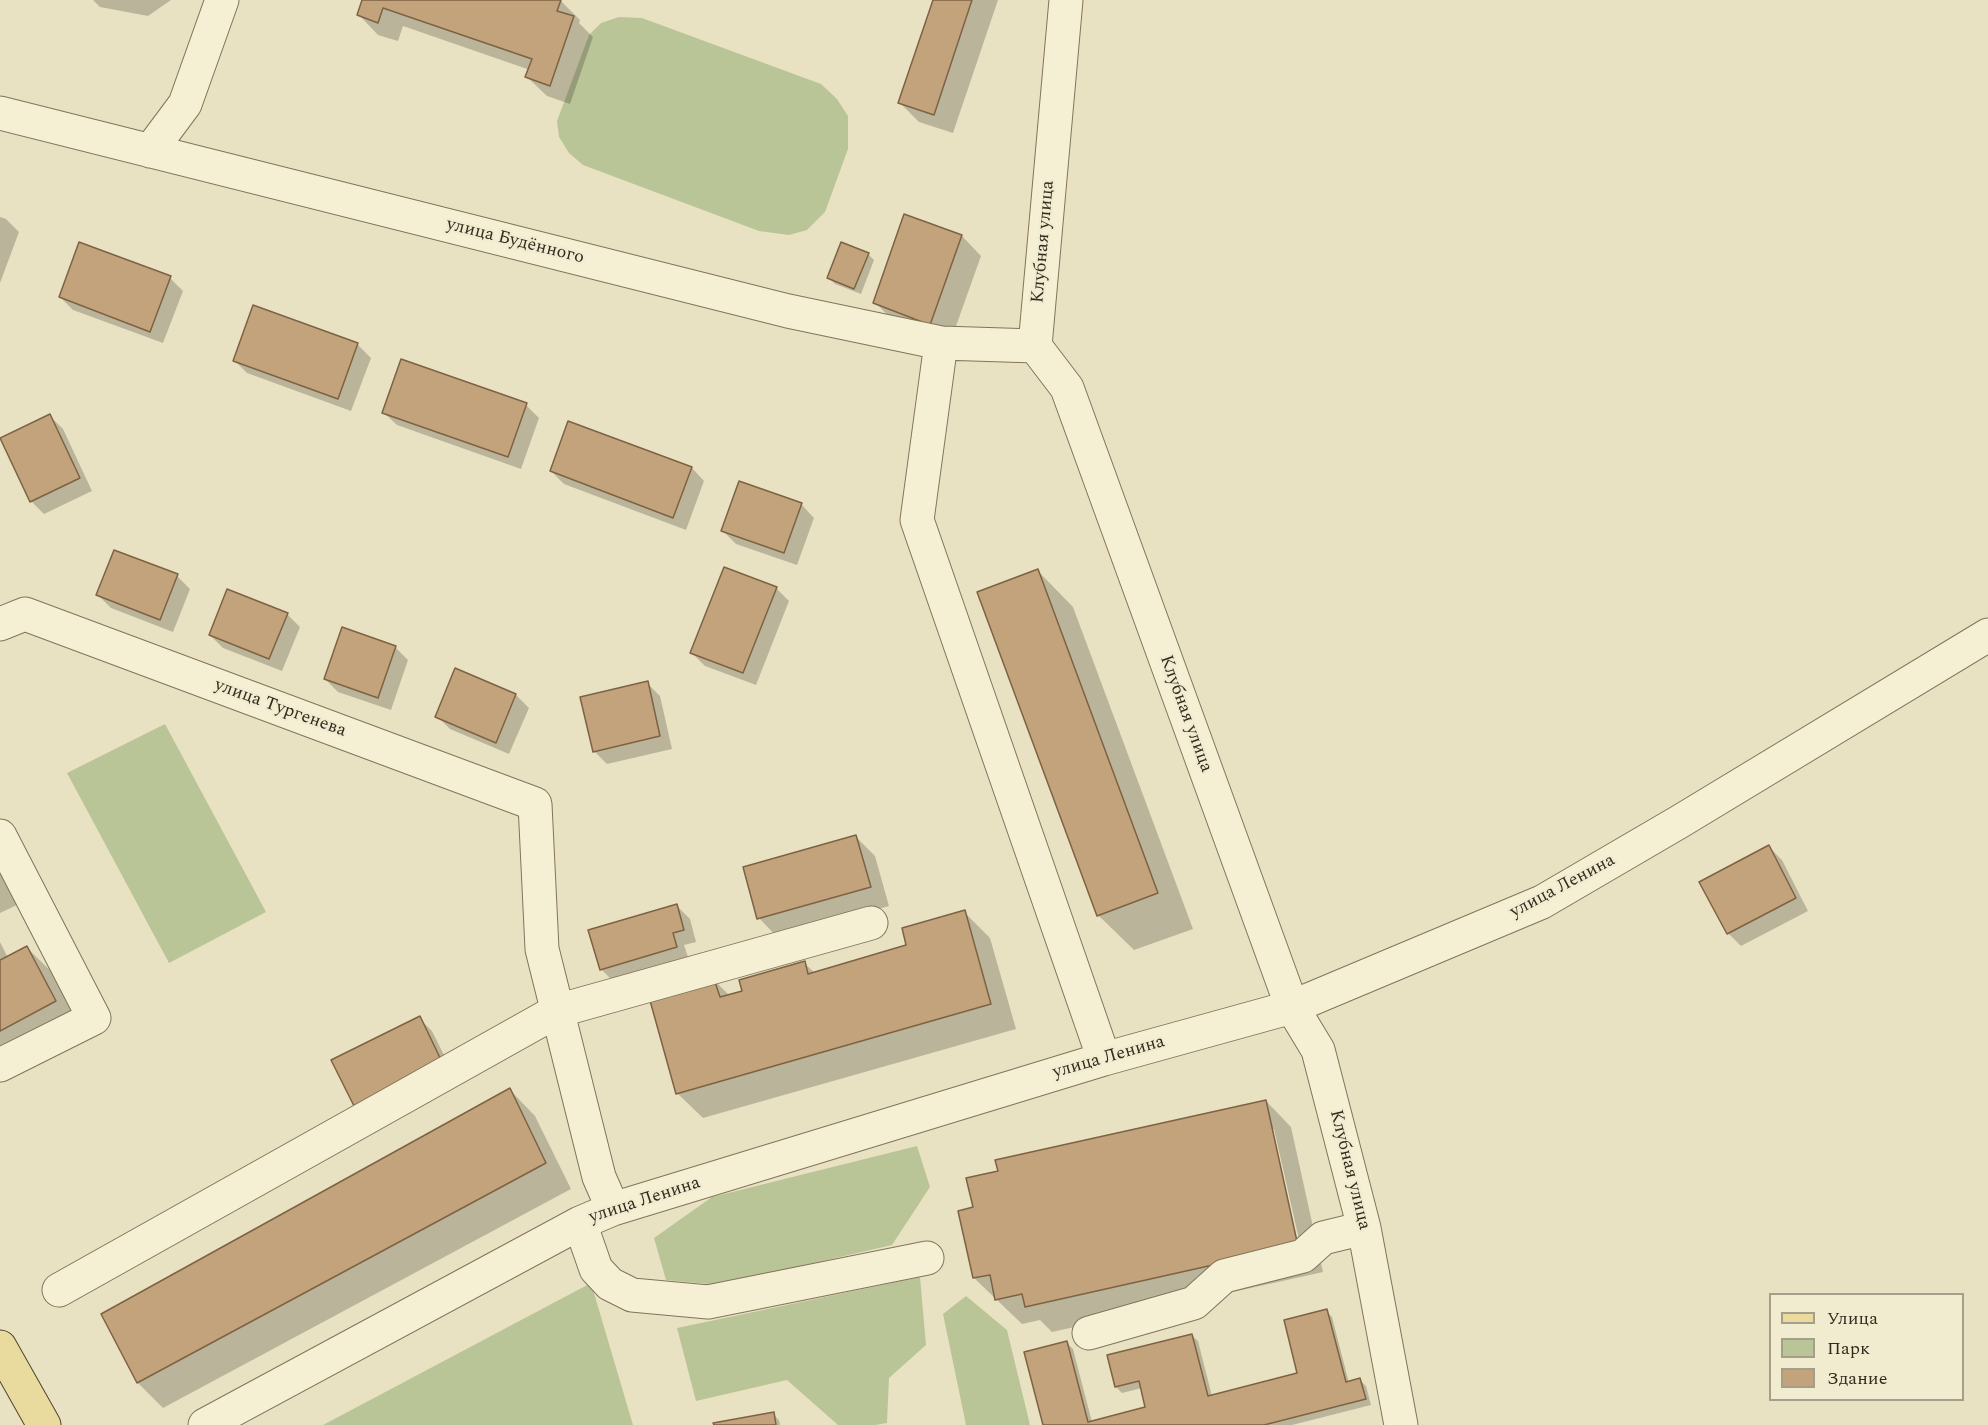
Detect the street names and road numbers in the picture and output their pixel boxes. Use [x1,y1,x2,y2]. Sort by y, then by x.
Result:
street label: Клубная улица [1028,180,1060,304]
street label: улица Будённого [444,214,586,270]
street label: Клубная улица [1154,652,1216,776]
street label: улица Тургенева [211,675,349,743]
street label: улица Ленина [1507,850,1619,924]
street label: улица Ленина [1050,1032,1168,1084]
street label: Клубная улица [1324,1108,1374,1232]
street label: улица Ленина [587,1173,703,1229]

